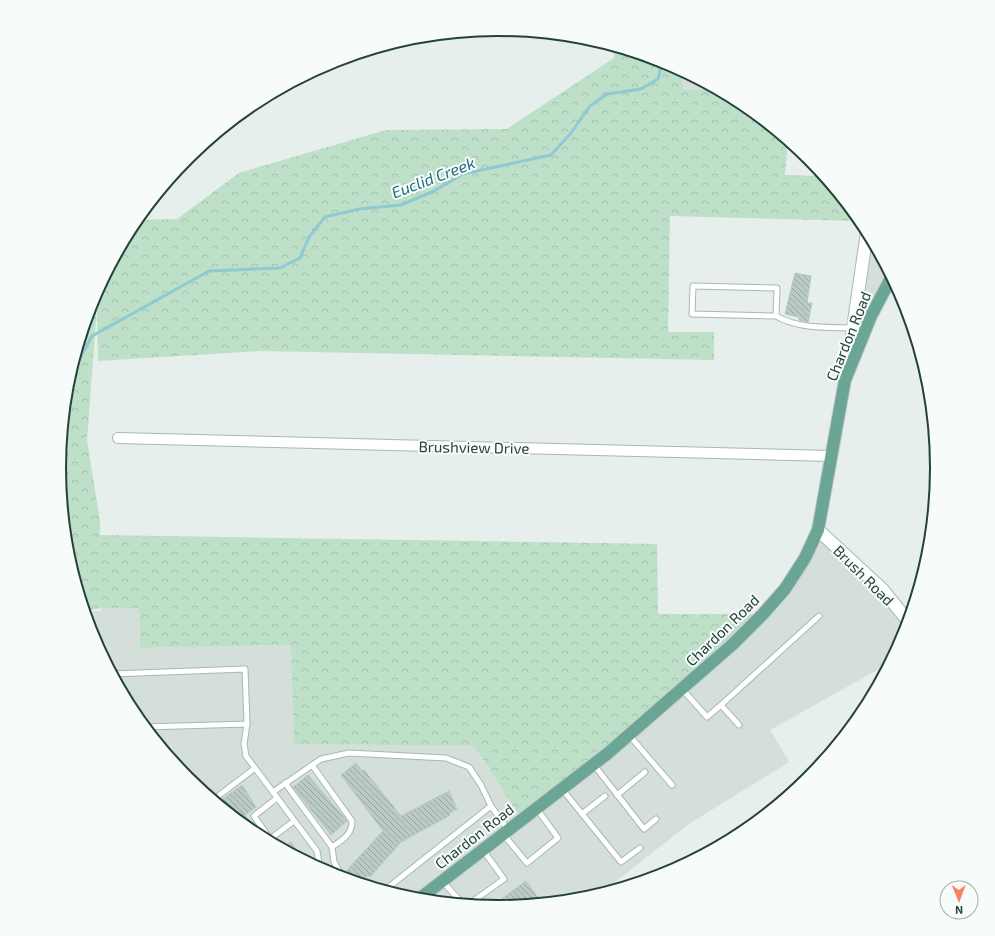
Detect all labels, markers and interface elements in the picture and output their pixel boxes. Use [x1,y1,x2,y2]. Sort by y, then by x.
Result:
water label: Euclid Creek [389,152,477,202]
street label: Chardon Road [822,289,874,383]
street label: Brushview Drive [418,437,530,457]
street label: Brush Road [830,541,898,609]
street label: Chardon Road [682,590,762,670]
street label: Chardon Road [431,800,517,872]
north arrow [939,880,979,920]
text: N [955,904,963,917]

